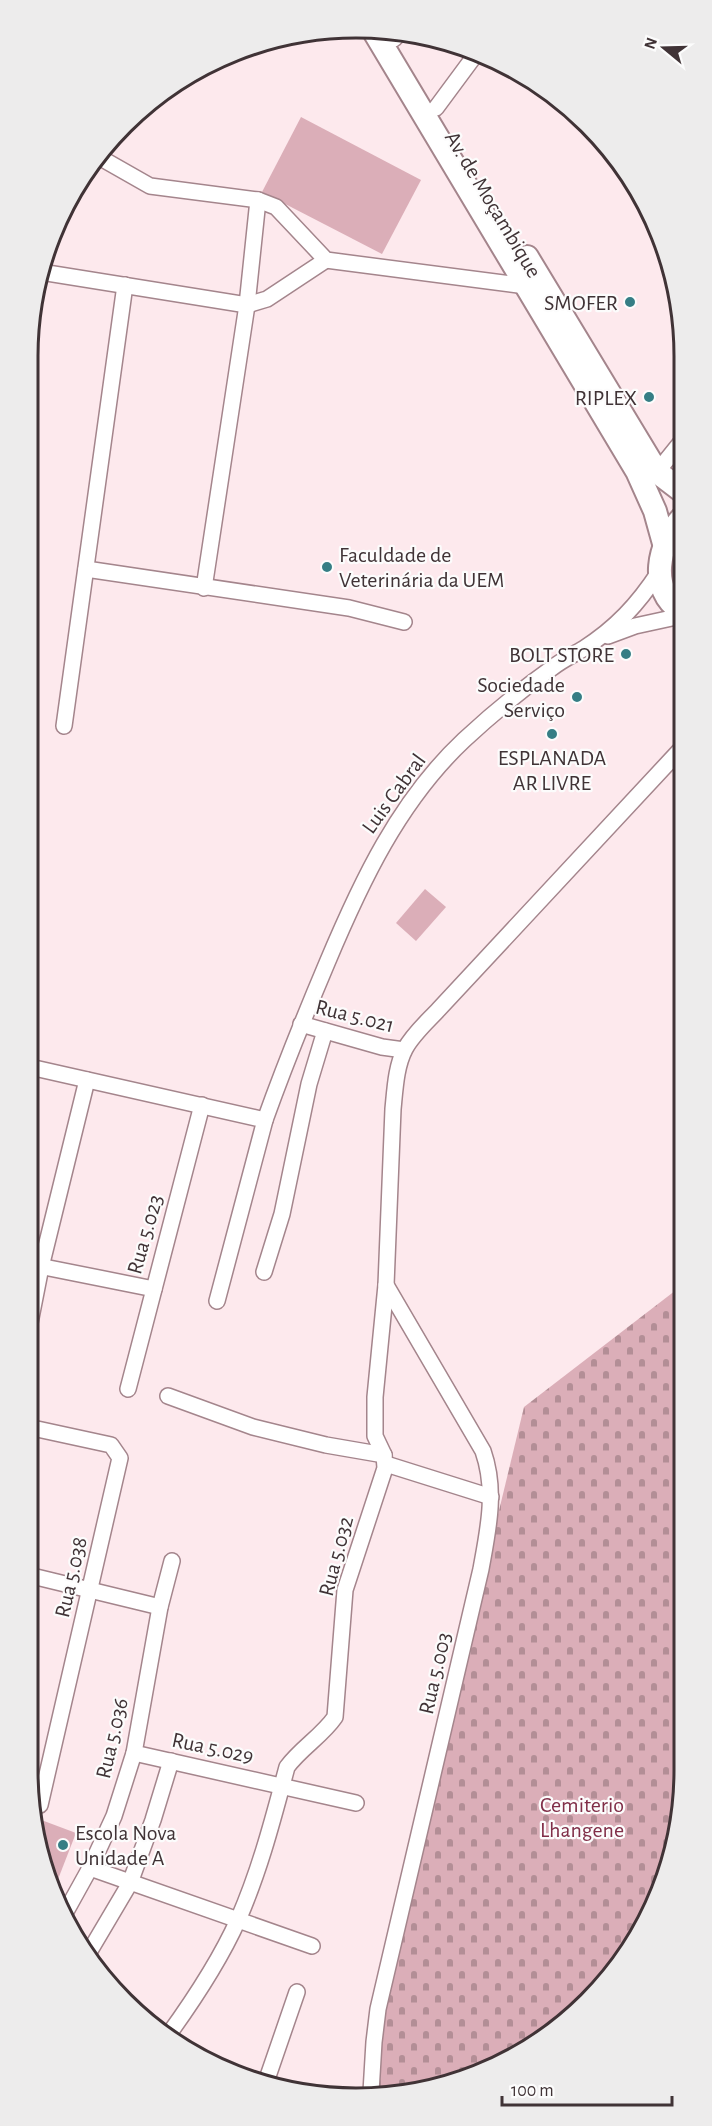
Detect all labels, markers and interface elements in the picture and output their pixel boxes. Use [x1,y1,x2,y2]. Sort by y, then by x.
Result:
north arrow [634,18,694,78]
text: N [641,36,660,51]
street label: Av. de Moçambique [441,127,545,282]
place label: SMOFER [544,292,618,314]
marker: SMOFER [623,295,637,309]
place label: RIPLEX [575,387,637,409]
marker: RIPLEX [642,390,656,404]
place label: Faculdade de Veterinária da UEM [339,544,504,591]
marker: Faculdade de Veterinária da UEM [320,560,334,574]
place label: BOLT STORE [509,644,614,666]
marker: BOLT STORE [619,647,633,661]
place label: Sociedade Serviço [477,674,565,721]
marker: Sociedade Serviço [570,690,584,704]
marker: ESPLANADA AR LIVRE [545,727,559,741]
place label: ESPLANADA AR LIVRE [498,747,607,794]
street label: Luis Cabral [358,750,430,838]
street label: Rua 5.021 [313,996,396,1036]
street label: Rua 5.023 [123,1192,167,1277]
street label: Rua 5.032 [315,1514,357,1599]
street label: Rua 5.038 [51,1535,91,1620]
street label: Rua 5.003 [415,1630,455,1716]
street label: Rua 5.036 [92,1696,132,1781]
street label: Rua 5.029 [170,1729,256,1767]
park label: Cemiterio Lhangene [540,1794,624,1841]
place label: Escola Nova Unidade A [75,1822,176,1869]
marker: Escola Nova Unidade A [56,1838,70,1852]
scale bar [502,2069,672,2107]
text: 100 m [511,2082,554,2100]

